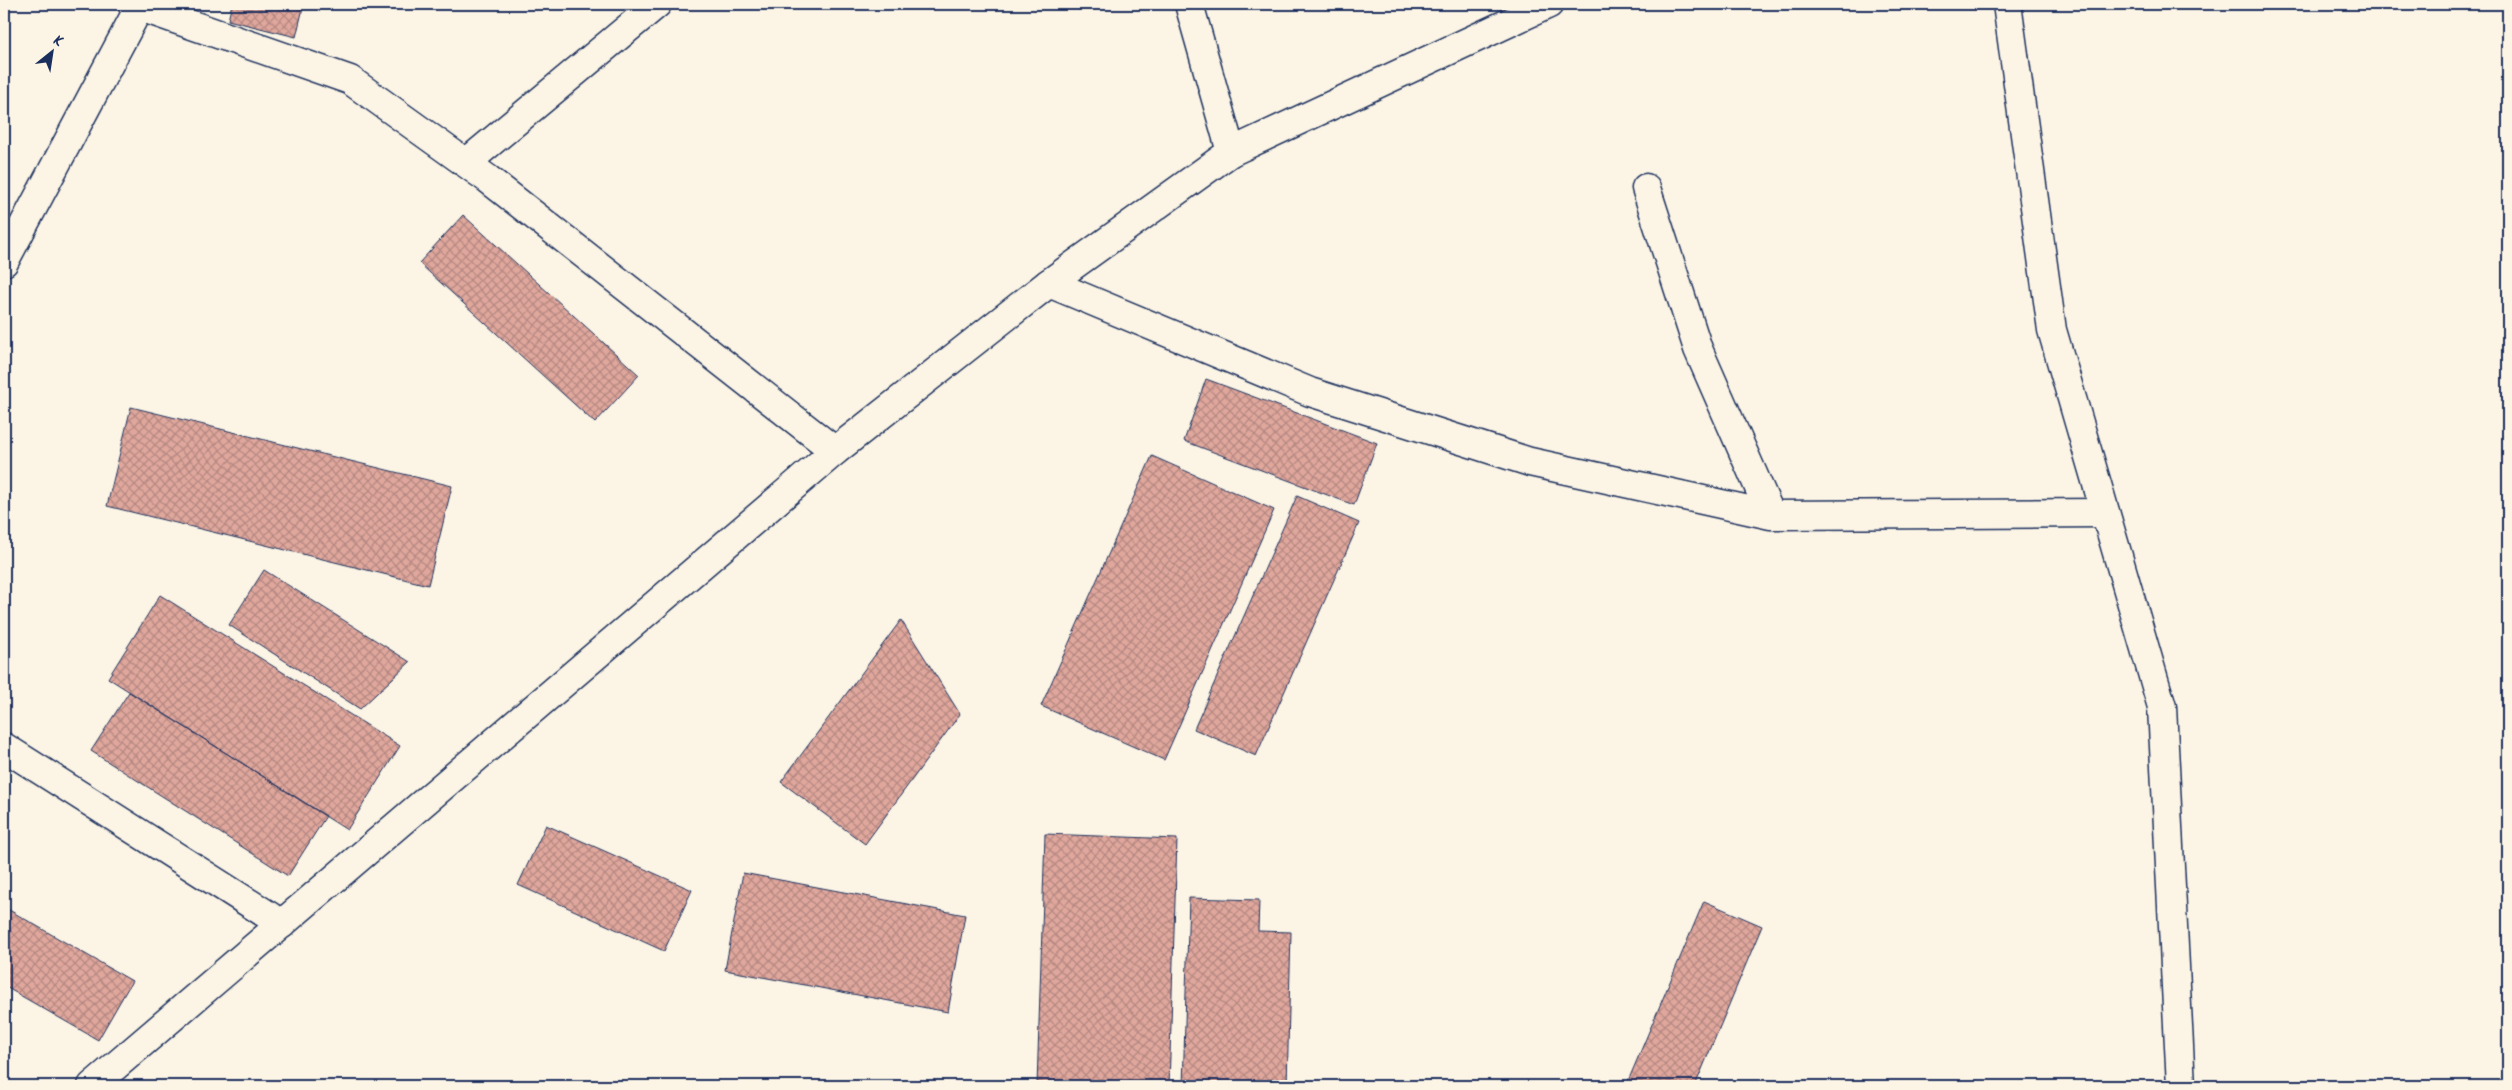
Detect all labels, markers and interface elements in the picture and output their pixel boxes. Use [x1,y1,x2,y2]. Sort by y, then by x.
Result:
north arrow [28,28,78,78]
text: K [49,30,68,54]

